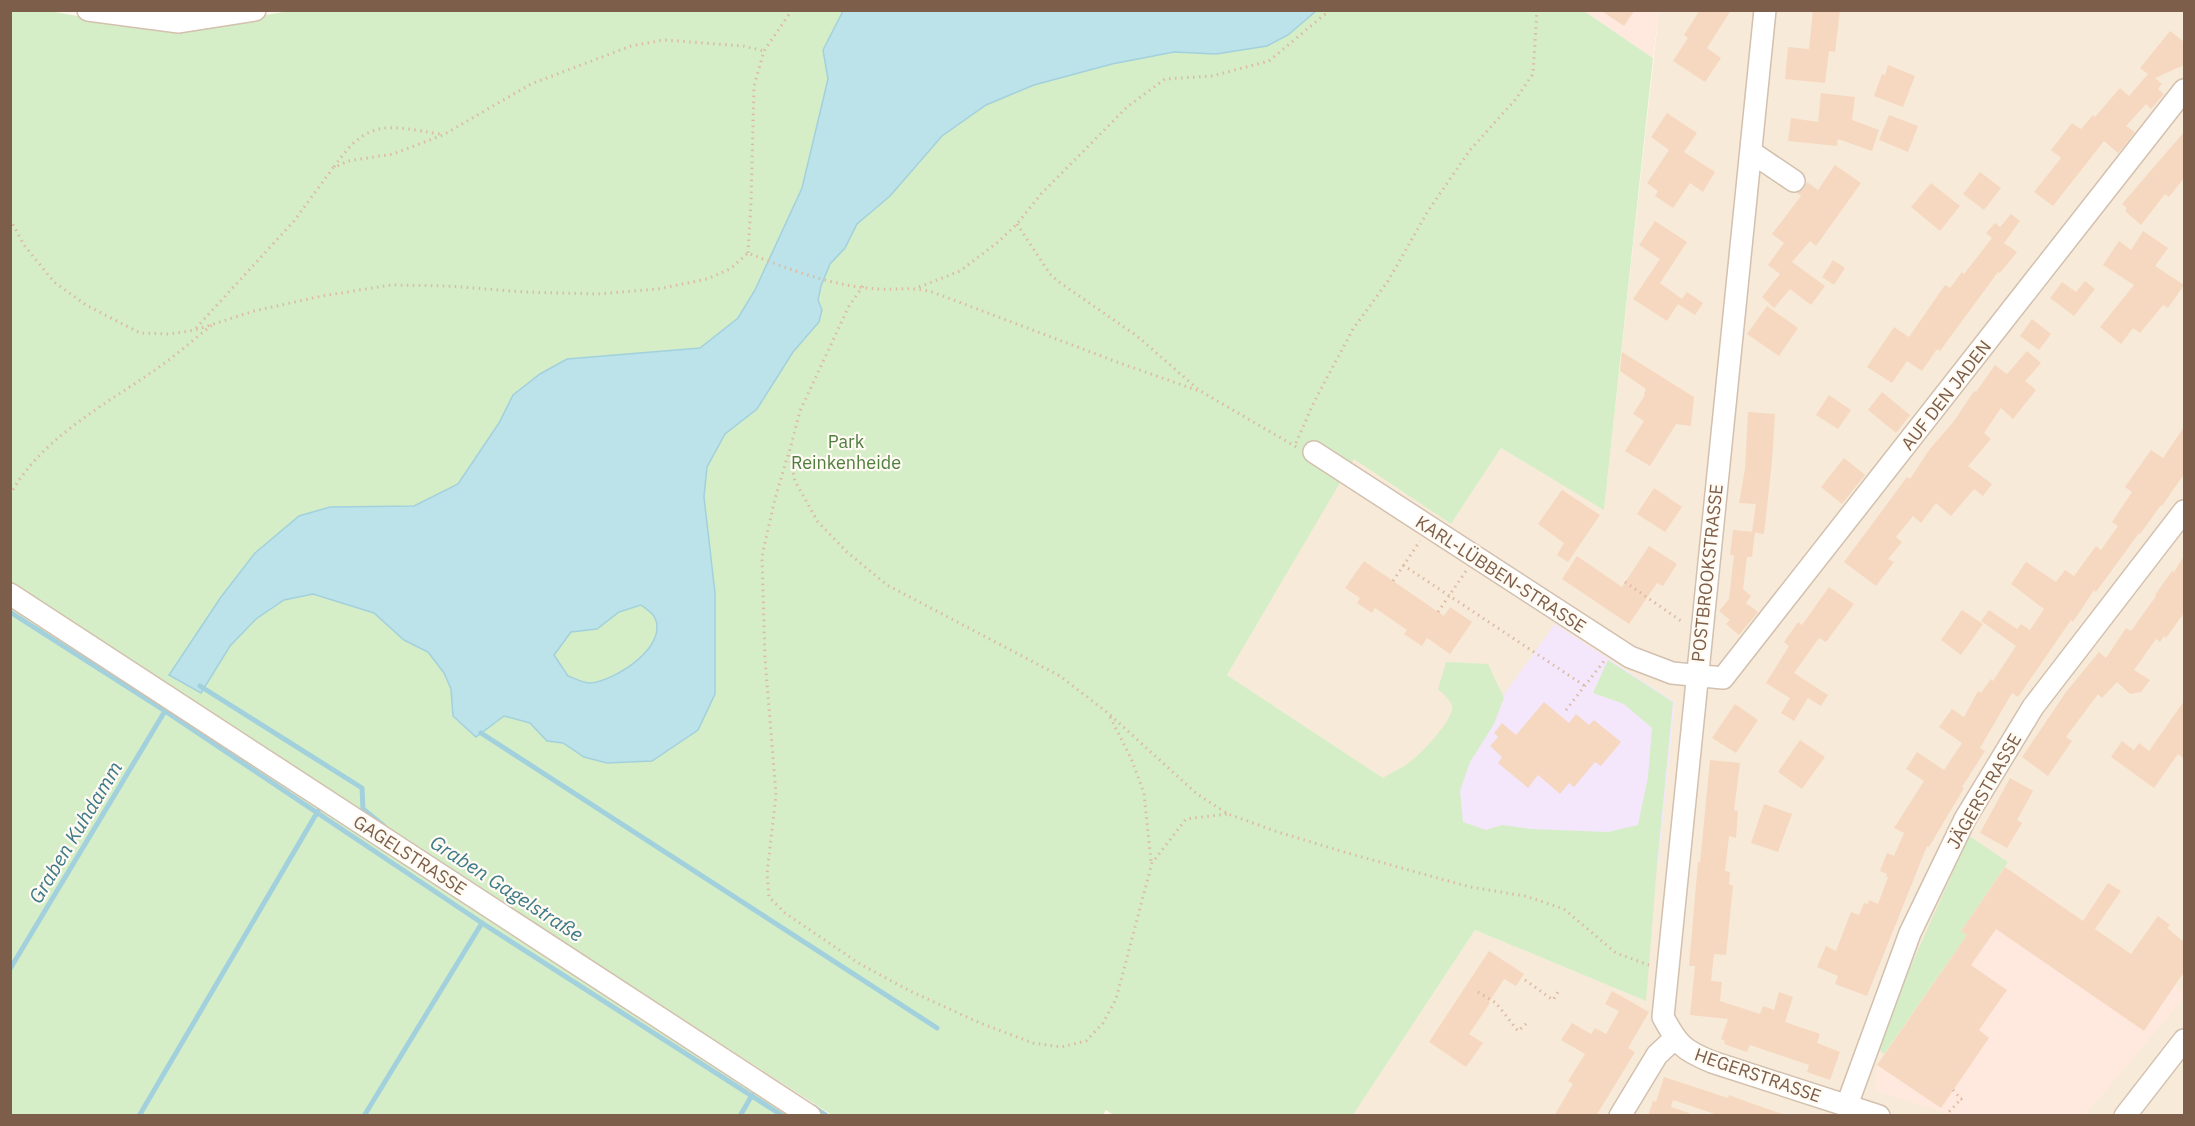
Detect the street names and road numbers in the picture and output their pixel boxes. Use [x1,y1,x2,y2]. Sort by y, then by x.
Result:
street label: AUF DEN JADEN [1896,335,1996,455]
street label: POSTBROOKSTRASSE [1686,483,1728,663]
street label: KARL-LÜBBEN-STRASSE [1411,510,1591,638]
street label: JÄGERSTRASSE [1942,729,2026,853]
street label: GAGELSTRASSE [349,810,471,900]
street label: HEGERSTRASSE [1692,1043,1824,1107]

